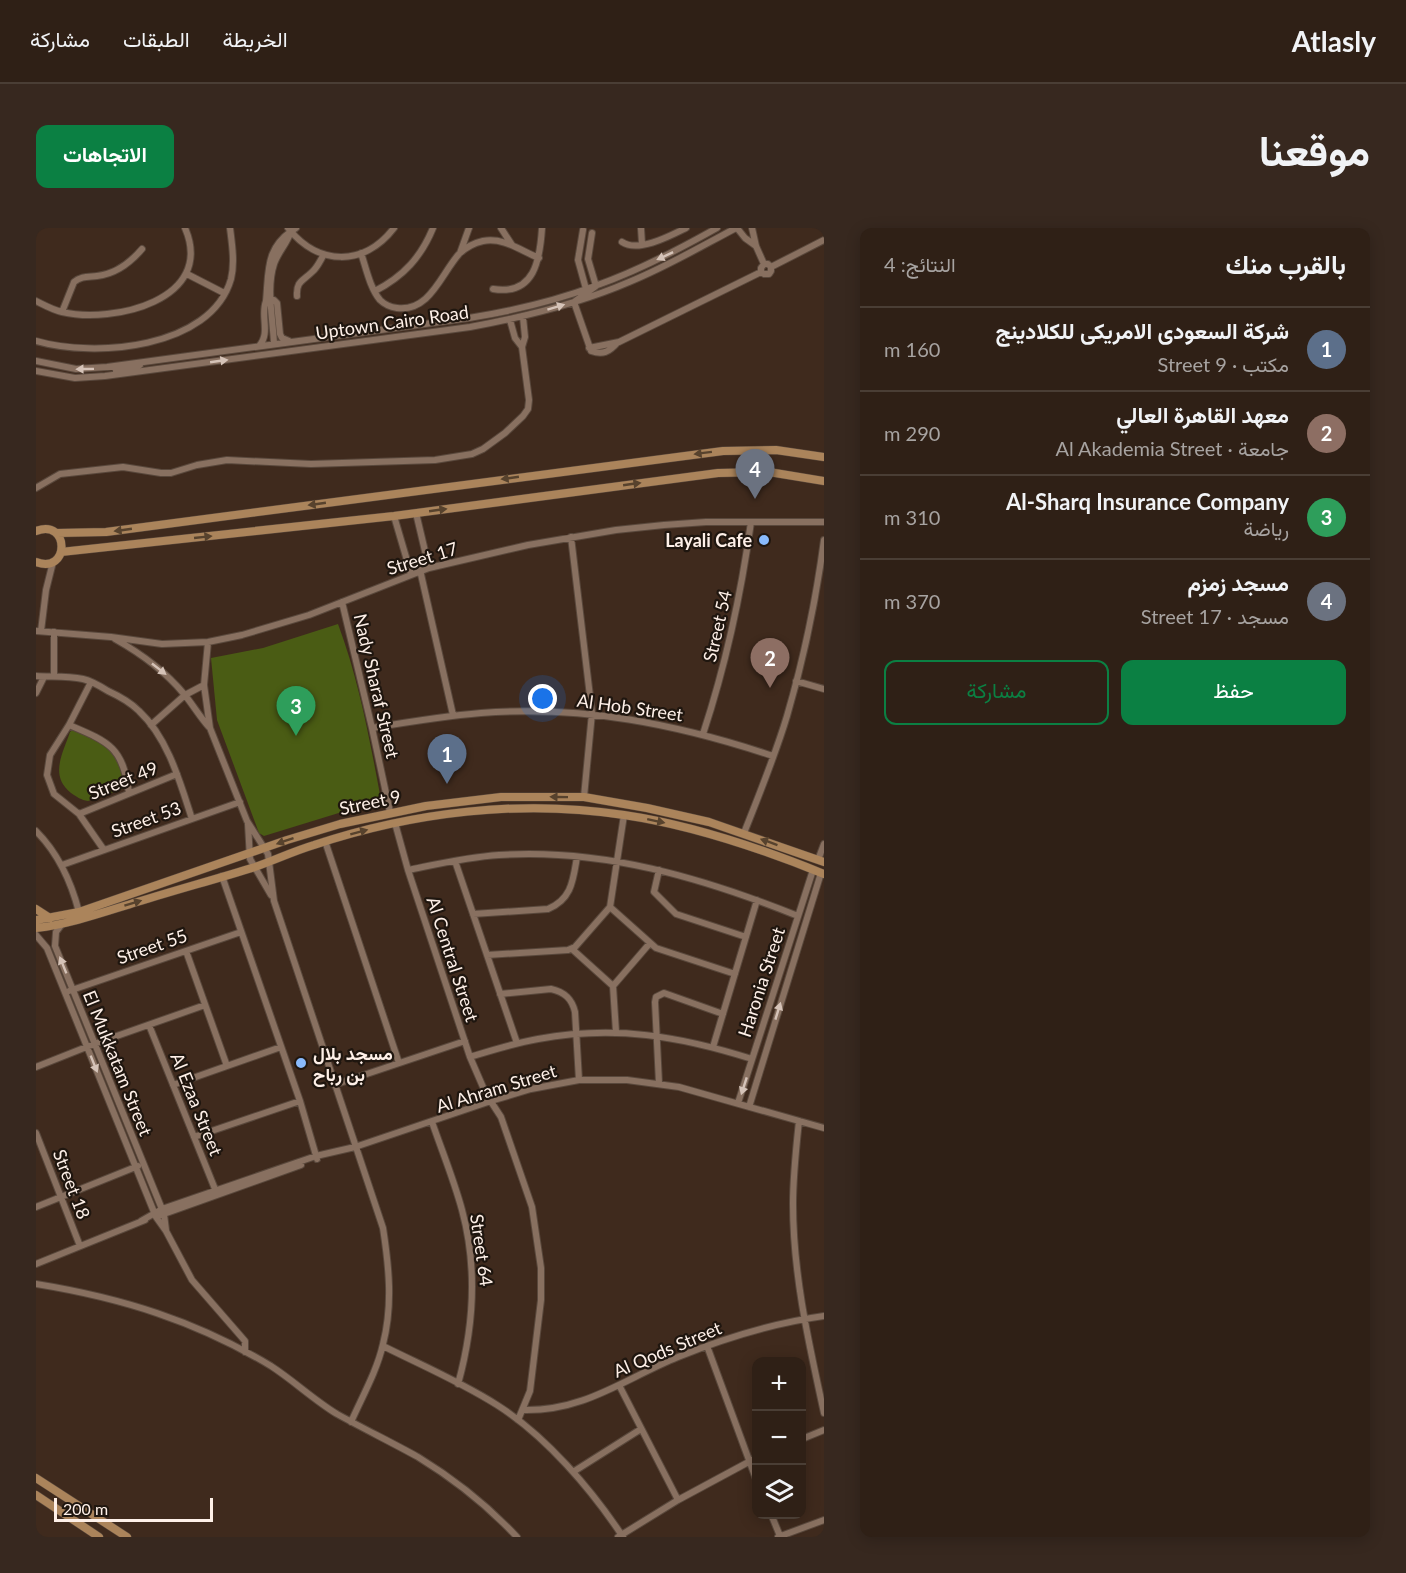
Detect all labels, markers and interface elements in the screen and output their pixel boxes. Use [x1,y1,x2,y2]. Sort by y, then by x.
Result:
text: Atlasly [1292,24,1376,58]
text: مشاركة [30,26,90,51]
text: الطبقات [123,26,190,51]
text: الخريطة [223,26,288,51]
button: الاتجاهات [36,125,174,188]
text: موقعنا [1259,125,1370,175]
text: بالقرب منك [1226,248,1346,280]
one-way arrow [657,251,674,260]
text: النتائج: 4 [884,252,956,276]
street label: Uptown Cairo Road [314,300,470,344]
one-way arrow [547,302,565,311]
text: شركة السعودى الامريكى للكلادينج [995,317,1289,344]
text: 160 m [884,337,940,361]
text: 1 [1321,337,1332,361]
text: مكتب · Street 9 [1158,352,1289,376]
one-way arrow [209,356,228,366]
one-way arrow [76,364,95,373]
text: معهد القاهرة العالي [1116,401,1289,428]
text: 290 m [884,421,940,445]
text: 2 [1321,421,1332,445]
text: جامعة · Al Akademia Street [1055,436,1289,460]
one-way arrow [694,448,713,458]
pin: 4 [736,450,774,499]
one-way arrow [500,473,519,482]
one-way arrow [622,480,641,489]
text: Al-Sharq Insurance Company [1006,488,1289,515]
one-way arrow [307,499,326,508]
one-way arrow [429,505,448,514]
text: 310 m [884,505,940,529]
text: 3 [1321,505,1332,529]
text: رياضة [1244,516,1289,540]
one-way arrow [114,525,133,534]
place label: Layali Cafe [665,529,752,551]
one-way arrow [194,532,213,541]
marker: Layali Cafe [757,533,771,547]
street label: Street 17 [384,537,460,579]
text: مسجد زمزم [1187,569,1289,596]
street label: Street 54 [698,588,736,664]
text: 370 m [884,589,940,613]
text: 4 [1321,589,1332,613]
text: مسجد · Street 17 [1141,604,1289,628]
street label: Nady Sharaf Street [350,612,404,761]
pin: 2 [750,638,790,688]
button: مشاركة [884,660,1109,725]
button: حفظ [1121,660,1346,725]
one-way arrow [151,663,167,676]
your location [528,684,557,713]
pin: 3 [276,686,316,736]
street label: Al Hob Street [576,689,685,725]
pin: 1 [428,734,466,784]
street label: Street 49 [85,756,161,804]
street label: Street 9 [337,785,403,819]
one-way arrow [549,792,568,801]
street label: Street 53 [108,796,184,842]
one-way arrow [647,817,666,826]
one-way arrow [350,826,368,836]
one-way arrow [276,836,294,846]
one-way arrow [760,837,778,847]
street label: Al Central Street [422,894,484,1025]
one-way arrow [124,898,142,907]
street label: Street 55 [114,924,190,968]
street label: Haronia Street [733,924,789,1040]
one-way arrow [58,956,68,974]
street label: El Mukkatam Street [79,987,157,1140]
one-way arrow [774,1002,784,1020]
place label: مسجد بلال بن رباح [313,1042,393,1087]
street label: Al Ezaa Street [166,1049,228,1159]
one-way arrow [89,1056,99,1074]
marker: مسجد بلال بن رباح [294,1056,308,1070]
street label: Al Ahram Street [433,1059,559,1117]
one-way arrow [739,1077,748,1095]
street label: Street 18 [49,1146,95,1222]
street label: Street 64 [466,1212,498,1288]
street label: Al Qods Street [610,1316,725,1382]
map controls [752,1357,806,1519]
button: + [752,1357,806,1411]
button: − [752,1411,806,1465]
button: layers [752,1465,806,1519]
scale bar [54,1495,213,1522]
text: 200 m [63,1499,108,1518]

